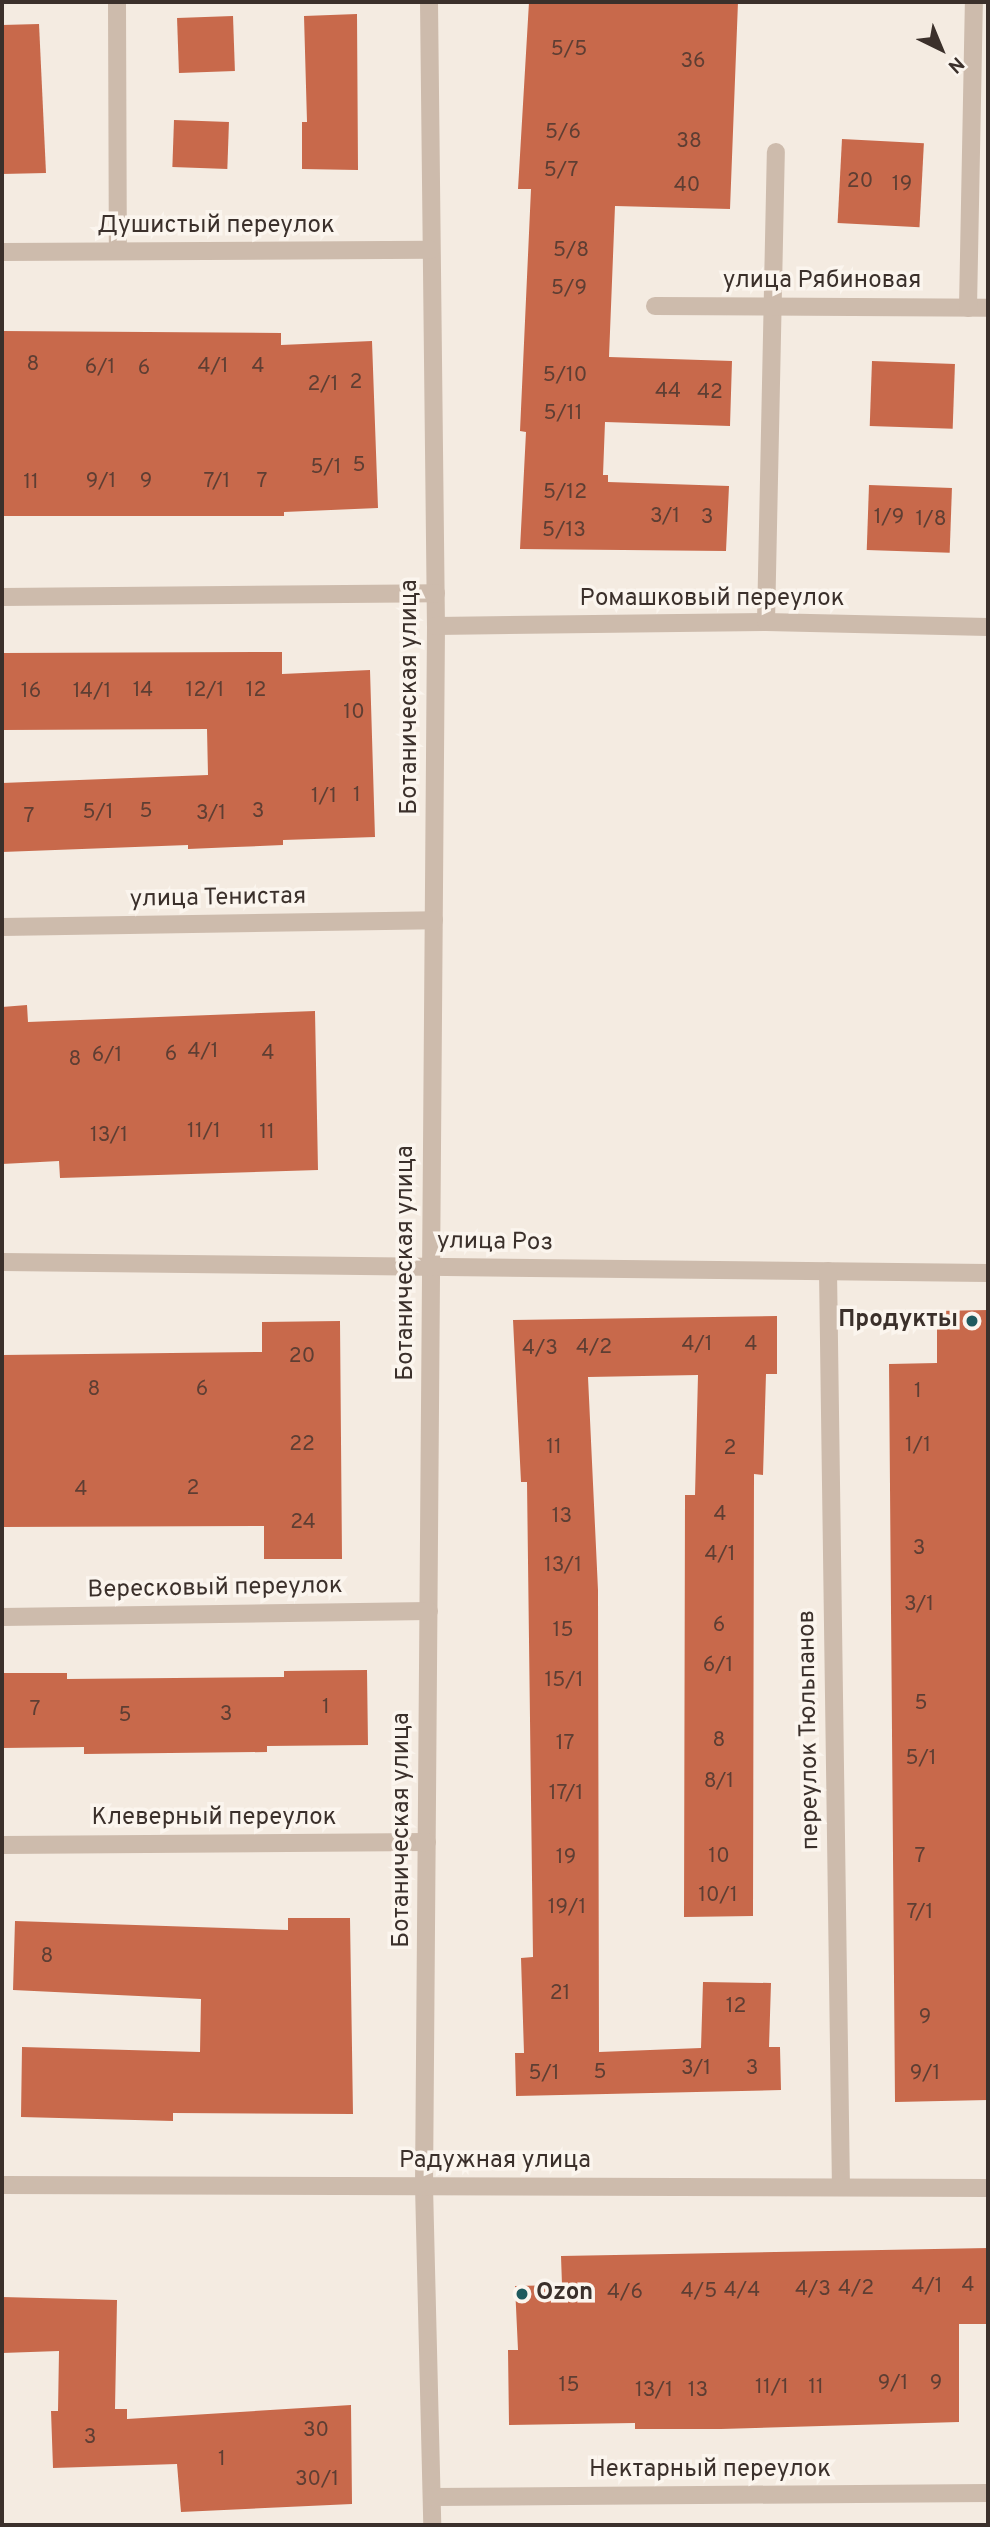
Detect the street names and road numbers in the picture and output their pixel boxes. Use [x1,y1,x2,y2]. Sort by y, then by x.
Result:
street label: Душистый переулок [97,213,335,241]
street label: улица Рябиновая [723,268,921,296]
street label: Ботаническая улица [397,579,425,815]
street label: Ромашковый переулок [580,586,844,614]
street label: улица Тенистая [129,883,307,915]
street label: Ботаническая улица [393,1145,421,1381]
street label: улица Роз [437,1228,553,1258]
street label: Вересковый переулок [87,1572,343,1606]
street label: переулок Тюльпанов [793,1609,827,1851]
street label: Ботаническая улица [389,1712,417,1948]
street label: Клеверный переулок [91,1805,337,1833]
street label: Радужная улица [399,2148,591,2176]
street label: Нектарный переулок [589,2457,831,2485]

